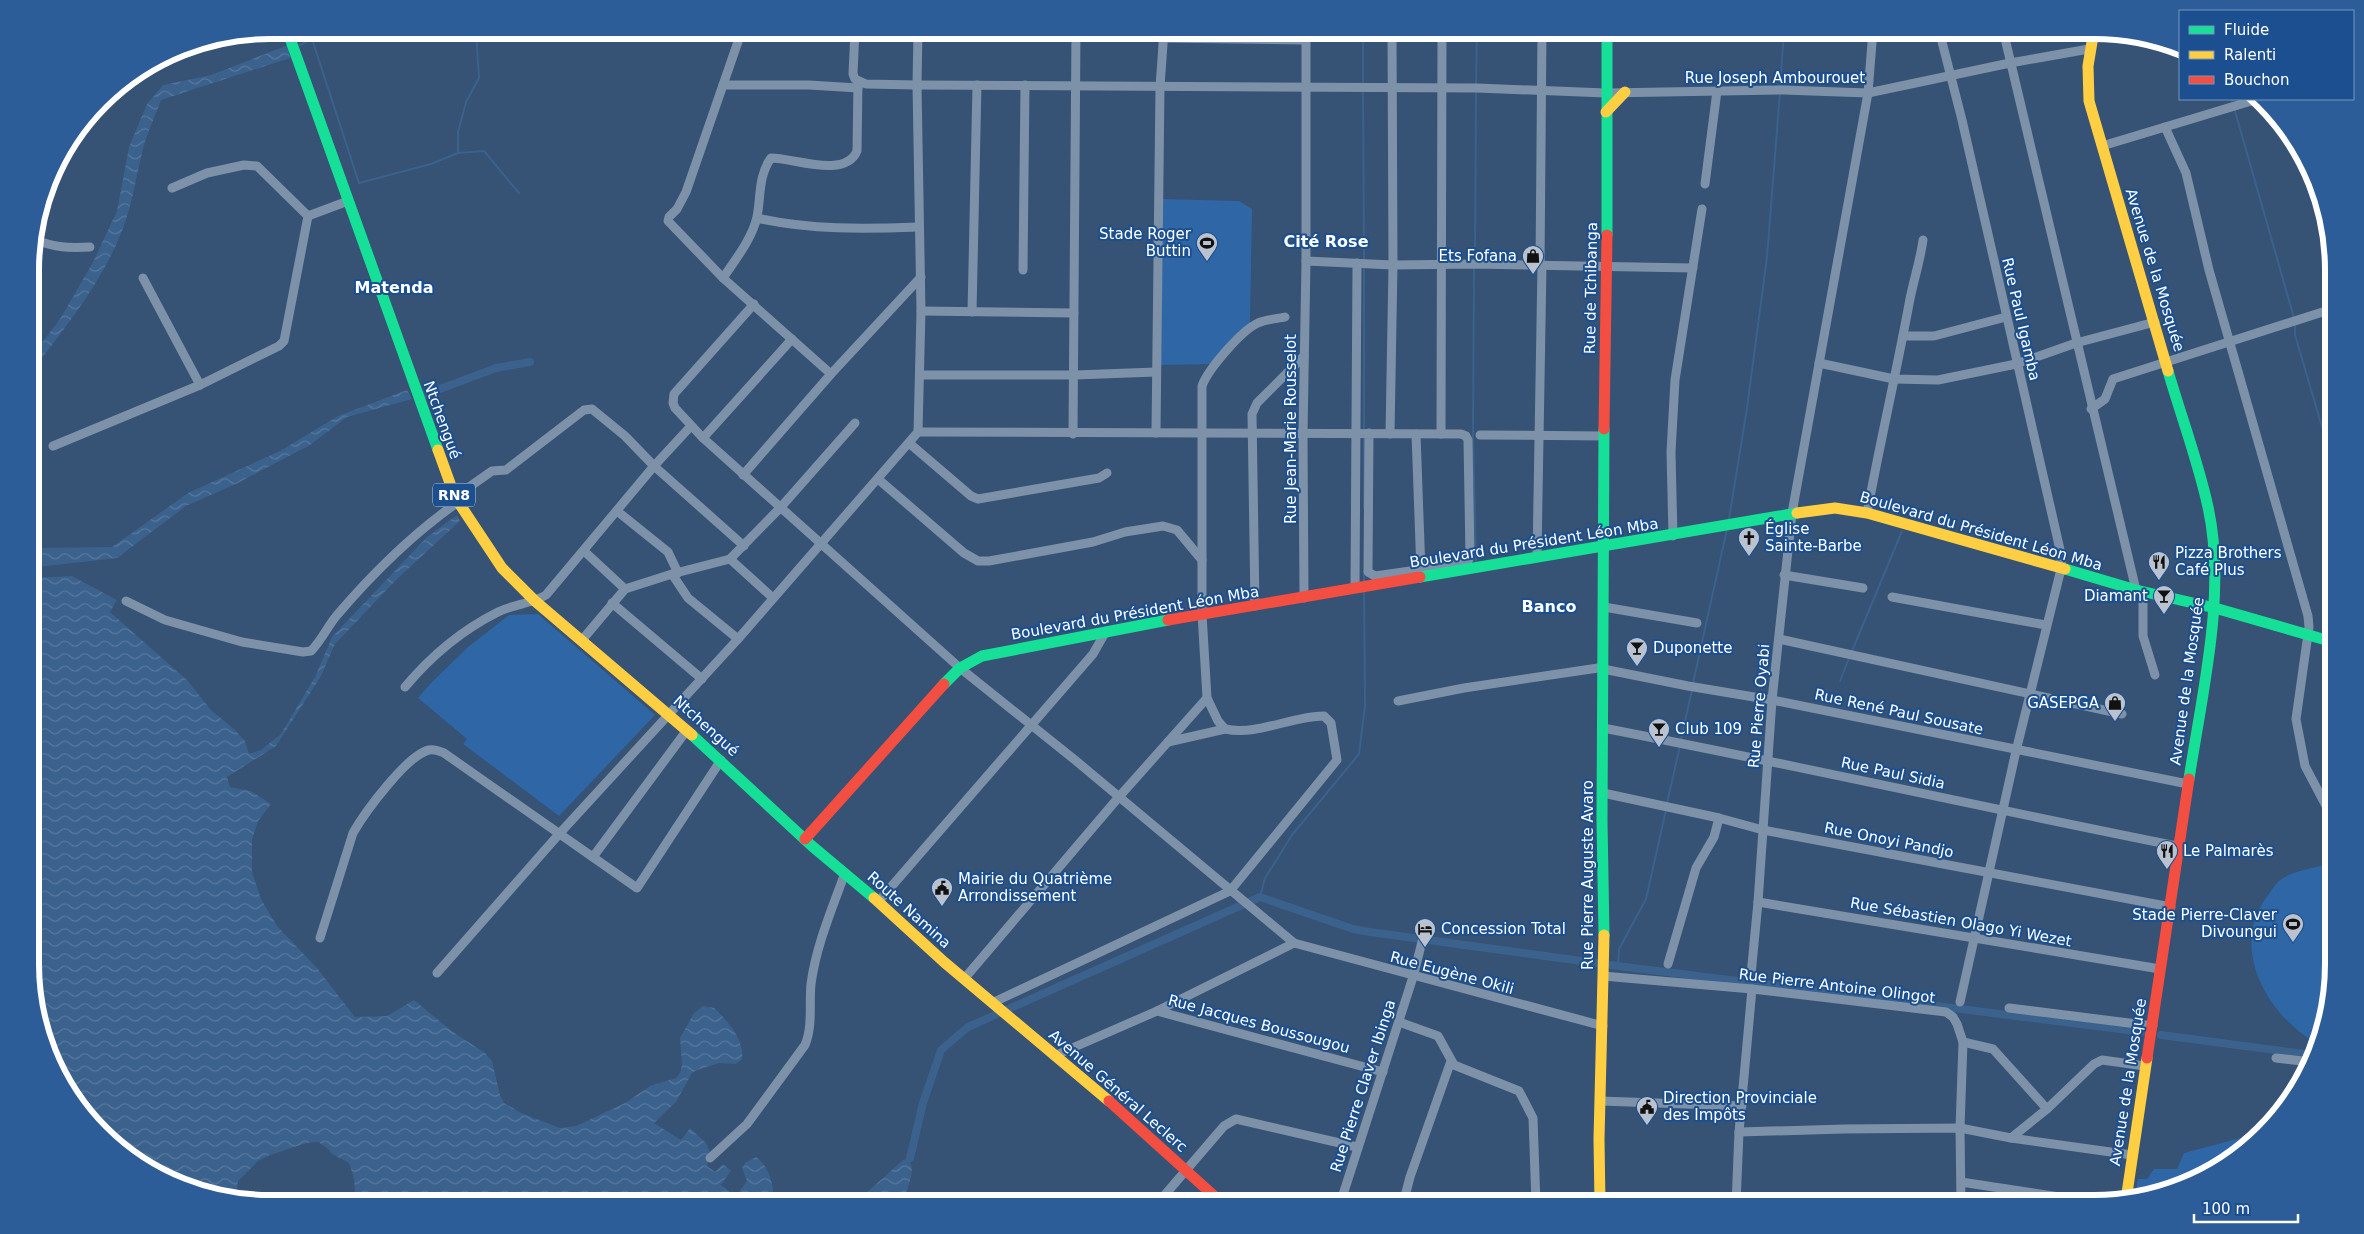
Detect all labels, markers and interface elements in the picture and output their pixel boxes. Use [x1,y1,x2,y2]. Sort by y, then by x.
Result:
legend [2179,10,2354,100]
text: Fluide [2224,21,2269,39]
text: Ralenti [2224,46,2276,64]
street label: Rue Joseph Ambourouet [1685,69,1865,87]
text: Bouchon [2224,71,2289,89]
street label: Avenue de la Mosquée [2122,186,2188,354]
street label: Rue de Tchibanga [1581,222,1601,354]
place label: Stade Roger Buttin [1099,225,1192,260]
sports icon: Stade Roger Buttin [1195,231,1219,262]
district label: Cité Rose [1284,232,1369,251]
shop icon: Ets Fofana [1521,244,1545,275]
place label: Ets Fofana [1439,247,1517,265]
street label: Rue Paul Igamba [1998,256,2044,382]
district label: Matenda [355,278,433,297]
street label: Rue Jean-Marie Rousselot [1282,334,1300,524]
street label: Ntchengué [420,378,464,462]
road number: RN8 [433,484,475,506]
street label: Boulevard du Président Léon Mba [1858,488,2104,574]
street label: Boulevard du Président Léon Mba [1408,514,1660,572]
place label: Église Sainte-Barbe [1765,519,1862,555]
church icon: Église Sainte-Barbe [1737,526,1761,557]
place label: Pizza Brothers Café Plus [2175,544,2282,579]
restaurant icon: Pizza Brothers Café Plus [2147,550,2171,581]
street label: Boulevard du Président Léon Mba [1010,582,1260,644]
bar icon: Diamant [2152,584,2176,615]
place label: Diamant [2084,587,2148,605]
street label: Avenue de la Mosquée [2166,596,2208,766]
district label: Banco [1522,597,1576,616]
bar icon: Duponette [1625,636,1649,667]
place label: Duponette [1653,639,1732,657]
street label: Rue Pierre Oyabi [1745,643,1773,769]
street label: Rue René Paul Sousate [1813,685,1985,739]
shop icon: GASEPGA [2103,691,2127,722]
street label: Ntchengué [670,692,742,760]
place label: GASEPGA [2027,694,2100,712]
bar icon: Club 109 [1647,717,1671,748]
place label: Club 109 [1675,720,1742,738]
street label: Rue Paul Sidia [1839,753,1947,793]
street label: Rue Pierre Auguste Avaro [1579,780,1597,970]
street label: Rue Onoyi Pandjo [1823,819,1955,861]
restaurant icon: Le Palmarès [2155,839,2179,870]
place label: Le Palmarès [2183,842,2274,860]
street label: Route Namina [864,868,954,952]
place label: Mairie du Quatrième Arrondissement [958,870,1112,905]
public building icon: Mairie du Quatrième Arrondissement [930,876,954,907]
street label: Rue Sébastien Olago Yi Wezet [1849,894,2073,950]
place label: Stade Pierre-Claver Divoungui [2132,906,2278,941]
sports icon: Stade Pierre-Claver Divoungui [2281,912,2305,943]
hotel icon: Concession Total [1413,917,1437,948]
place label: Concession Total [1441,920,1566,938]
street label: Rue Eugène Okili [1388,948,1516,998]
street label: Rue Pierre Antoine Olingot [1738,965,1936,1007]
street label: Rue Jacques Boussougou [1166,991,1352,1057]
street label: Rue Pierre Claver Ibinga [1327,997,1399,1175]
street label: Avenue de la Mosquée [2106,997,2150,1167]
street label: Avenue Général Leclerc [1045,1026,1191,1156]
place label: Direction Provinciale des Impôts [1663,1089,1817,1124]
public building icon: Direction Provinciale des Impôts [1635,1095,1659,1126]
scale bar [2194,1192,2298,1224]
text: 100 m [2202,1200,2250,1218]

